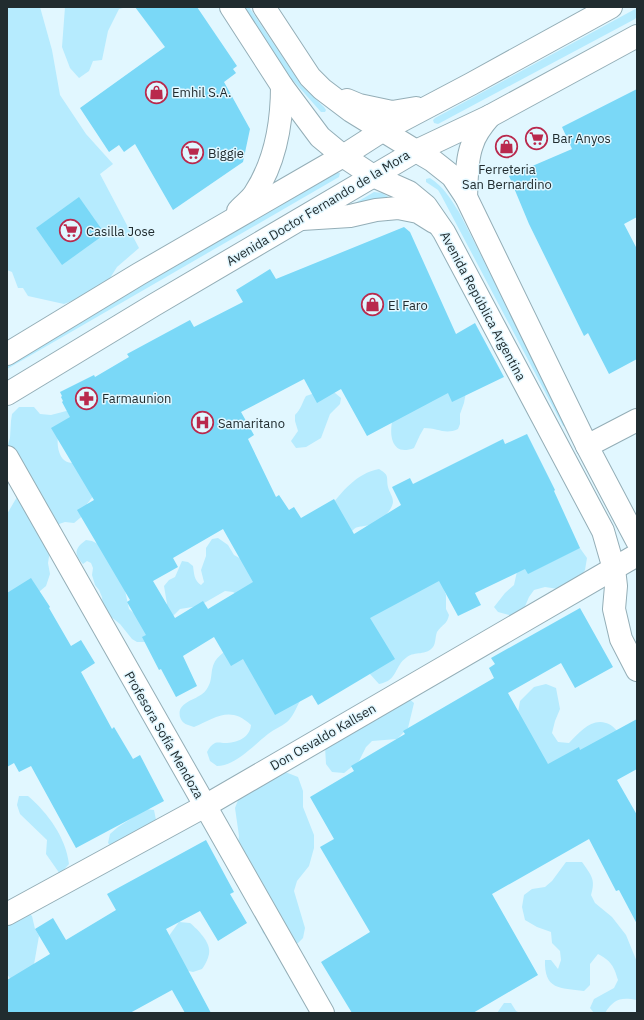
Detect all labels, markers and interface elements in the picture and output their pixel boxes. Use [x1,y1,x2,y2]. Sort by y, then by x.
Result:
shop icon: Emhil S.A. [143,79,169,105]
place label: Emhil S.A. [172,84,232,101]
supermarket icon: Bar Anyos [523,125,549,151]
place label: Bar Anyos [552,130,611,147]
shop icon: Ferreteria San Bernardino [494,134,520,160]
supermarket icon: Biggie [179,140,205,166]
place label: Biggie [208,145,244,162]
street label: Avenida Doctor Fernando de la Mora [223,146,413,270]
place label: Ferreteria San Bernardino [462,161,552,193]
supermarket icon: Casilla Jose [57,218,83,244]
place label: Casilla Jose [86,223,155,240]
street label: Avenida República Argentina [436,228,530,384]
shop icon: El Faro [359,292,385,318]
place label: El Faro [388,297,428,314]
pharmacy icon: Farmaunion [74,385,100,411]
place label: Farmaunion [102,390,171,407]
hospital icon: Samaritano [189,410,215,436]
place label: Samaritano [218,415,285,432]
street label: Profesora Sofía Mendoza [121,668,207,802]
street label: Don Osvaldo Kallsen [267,700,379,774]

